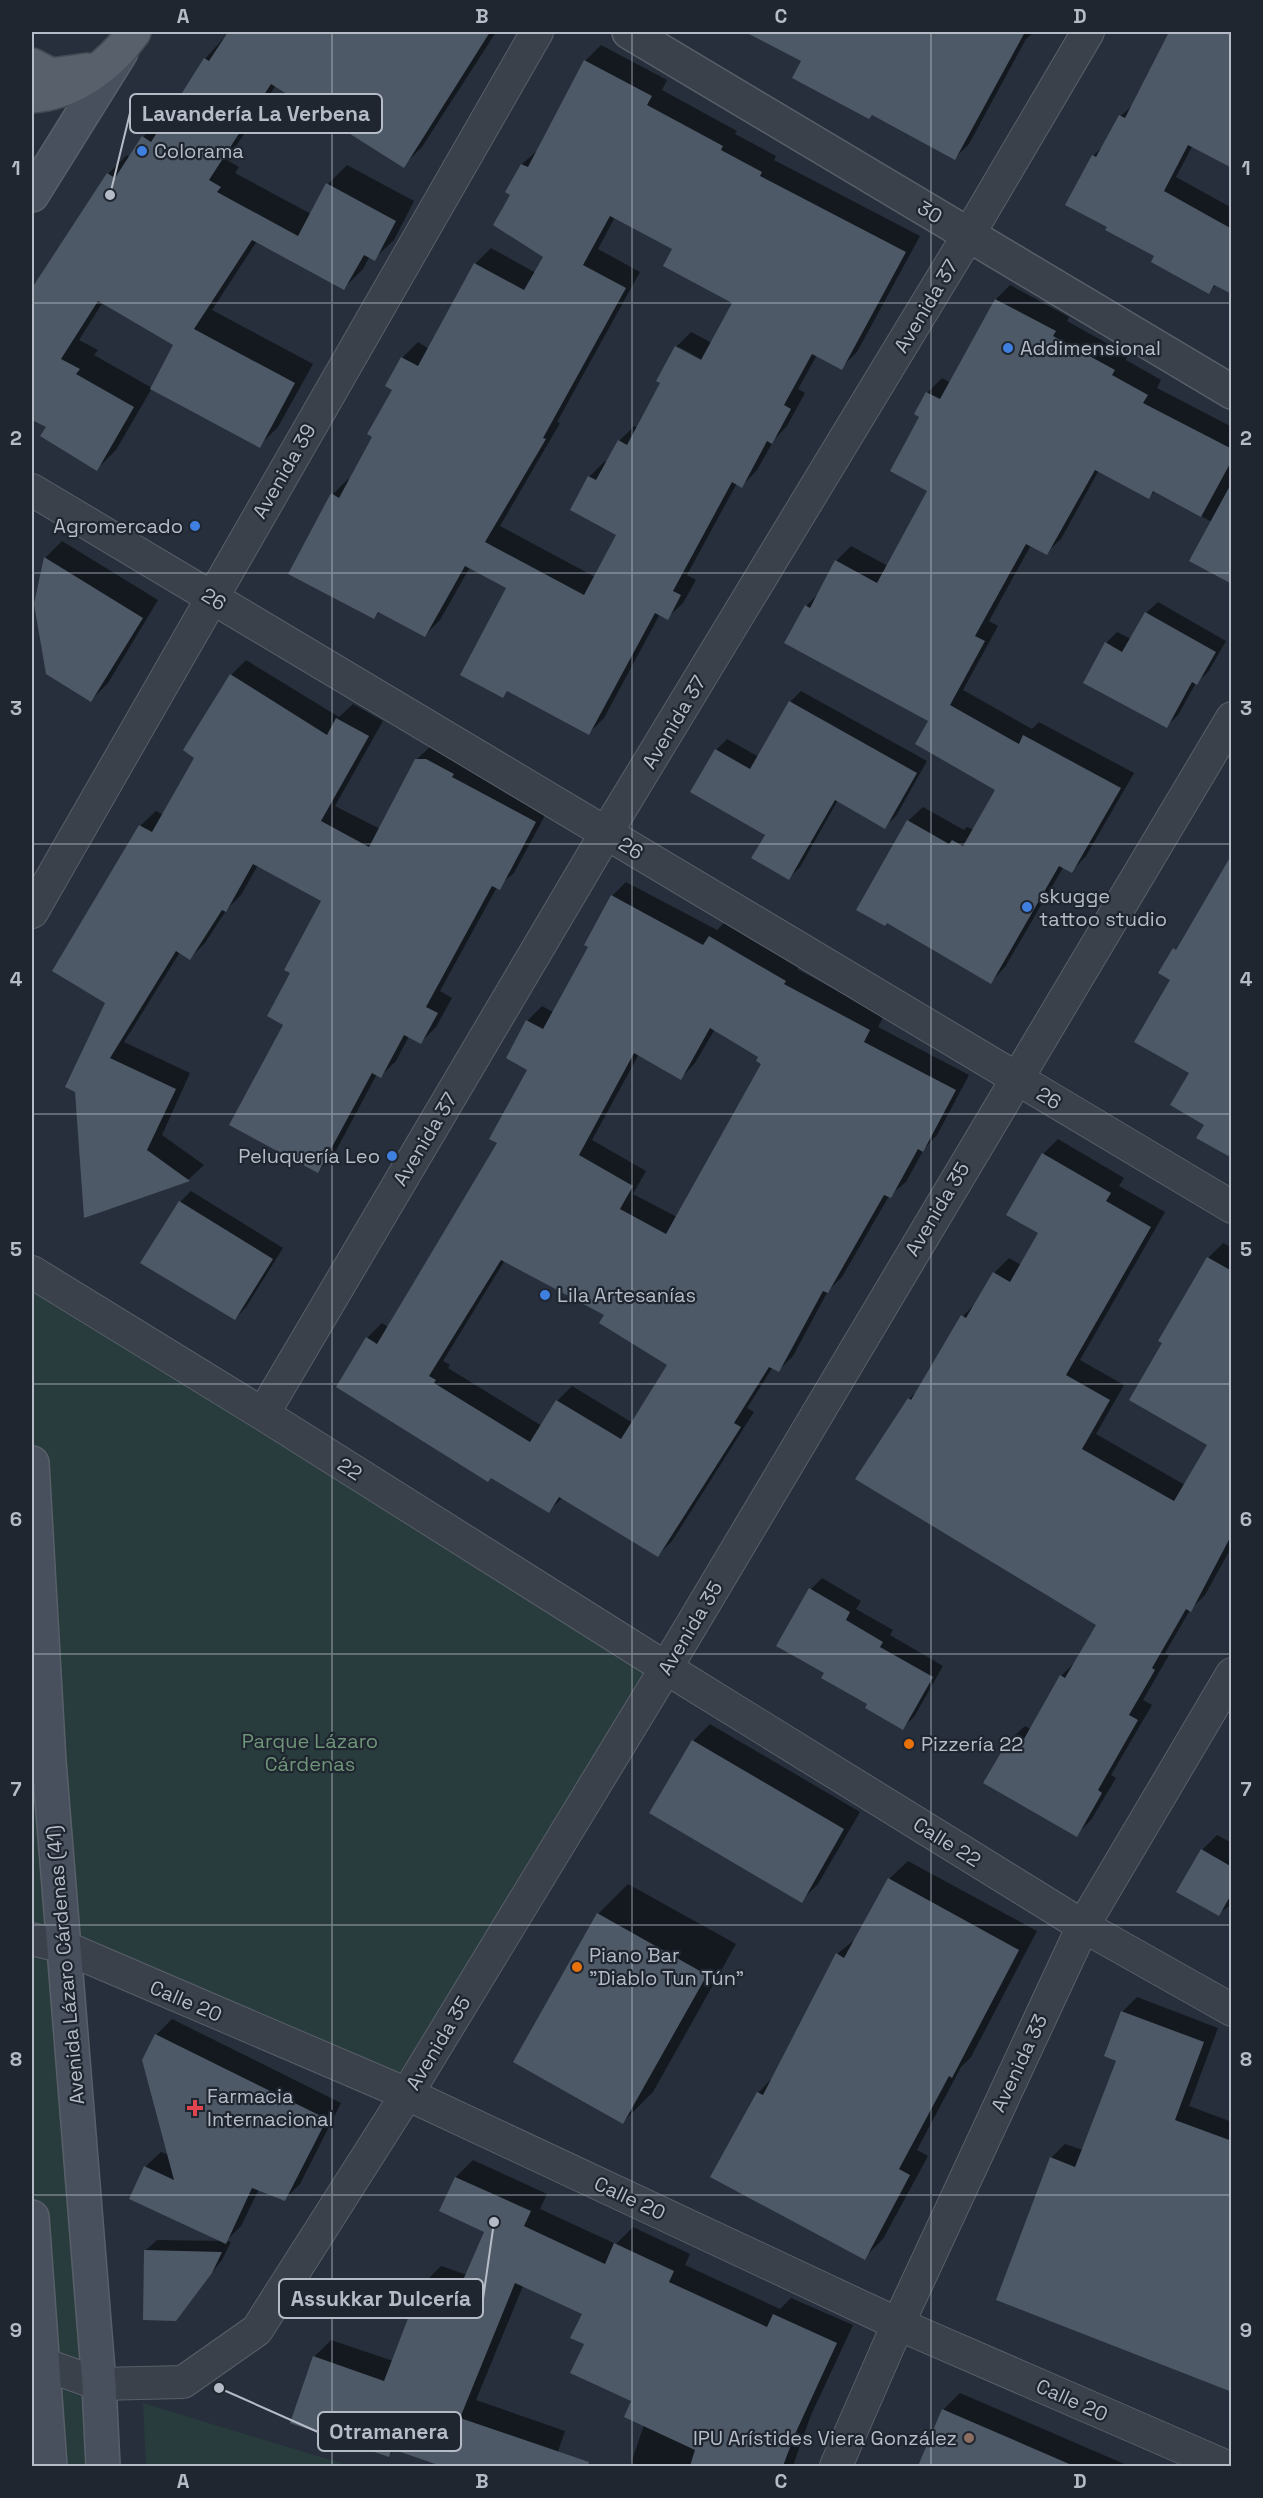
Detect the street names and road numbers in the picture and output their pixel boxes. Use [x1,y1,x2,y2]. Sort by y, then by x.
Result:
street label: 30 [913,194,947,230]
street label: Avenida 37 [888,255,964,357]
street label: Avenida 39 [246,419,322,523]
street label: 26 [197,582,231,616]
street label: Avenida 37 [636,671,712,773]
street label: 26 [614,831,648,865]
street label: 26 [1032,1081,1066,1115]
street label: Avenida 37 [387,1088,463,1190]
street label: Avenida 35 [899,1157,975,1261]
street label: 22 [333,1452,367,1486]
street label: Avenida 35 [652,1576,728,1680]
street label: Calle 22 [908,1811,986,1873]
street label: Avenida Lázaro Cárdenas (41) [40,1824,90,2106]
street label: Calle 20 [146,1974,226,2028]
street label: Avenida 35 [400,1991,476,2095]
street label: Avenida 33 [985,2010,1053,2116]
street label: Calle 20 [590,2170,670,2226]
street label: Calle 20 [1032,2373,1112,2427]

